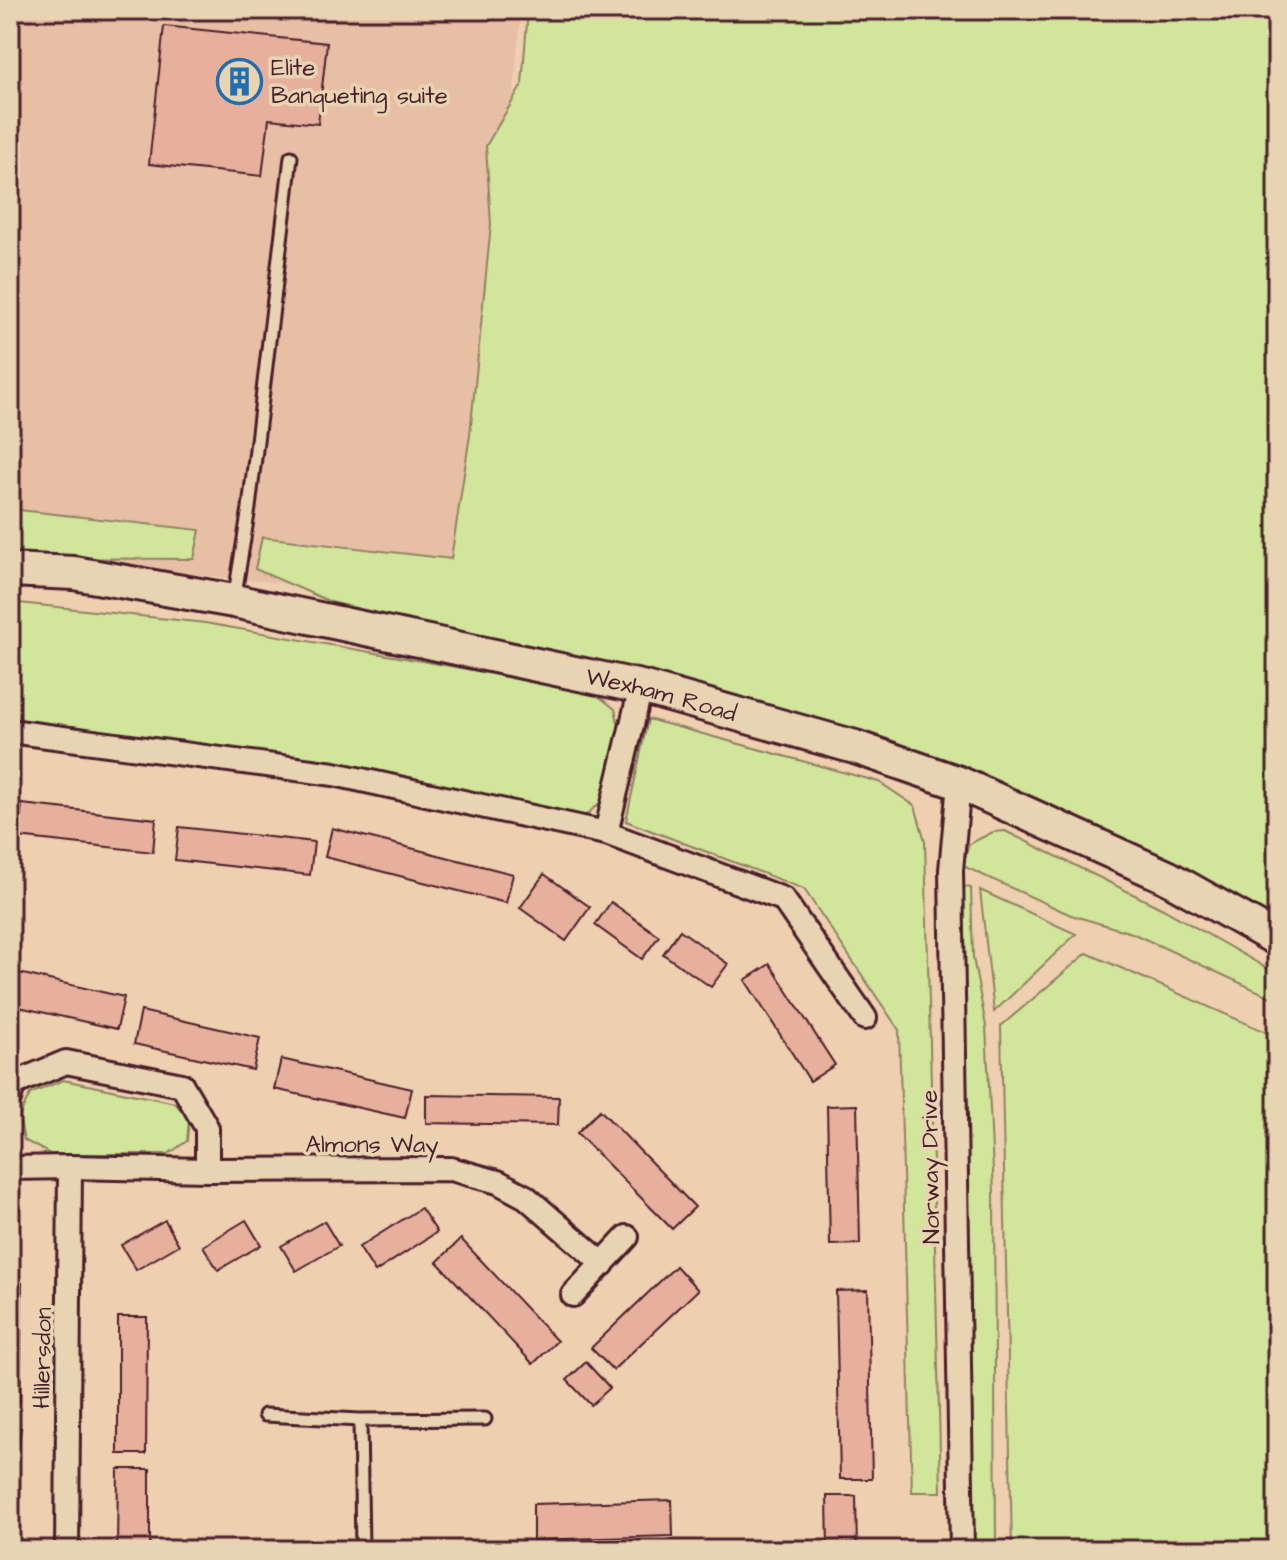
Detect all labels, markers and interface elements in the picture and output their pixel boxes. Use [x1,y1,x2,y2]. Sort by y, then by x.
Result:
place label: Elite Banqueting suite [271,51,448,114]
building icon: Elite Banqueting suite [216,57,264,105]
street label: Wexham Road [583,660,740,731]
street label: Norway Drive [913,1090,950,1244]
street label: Almons Way [306,1128,438,1163]
street label: Hillersdon [25,1307,61,1409]

